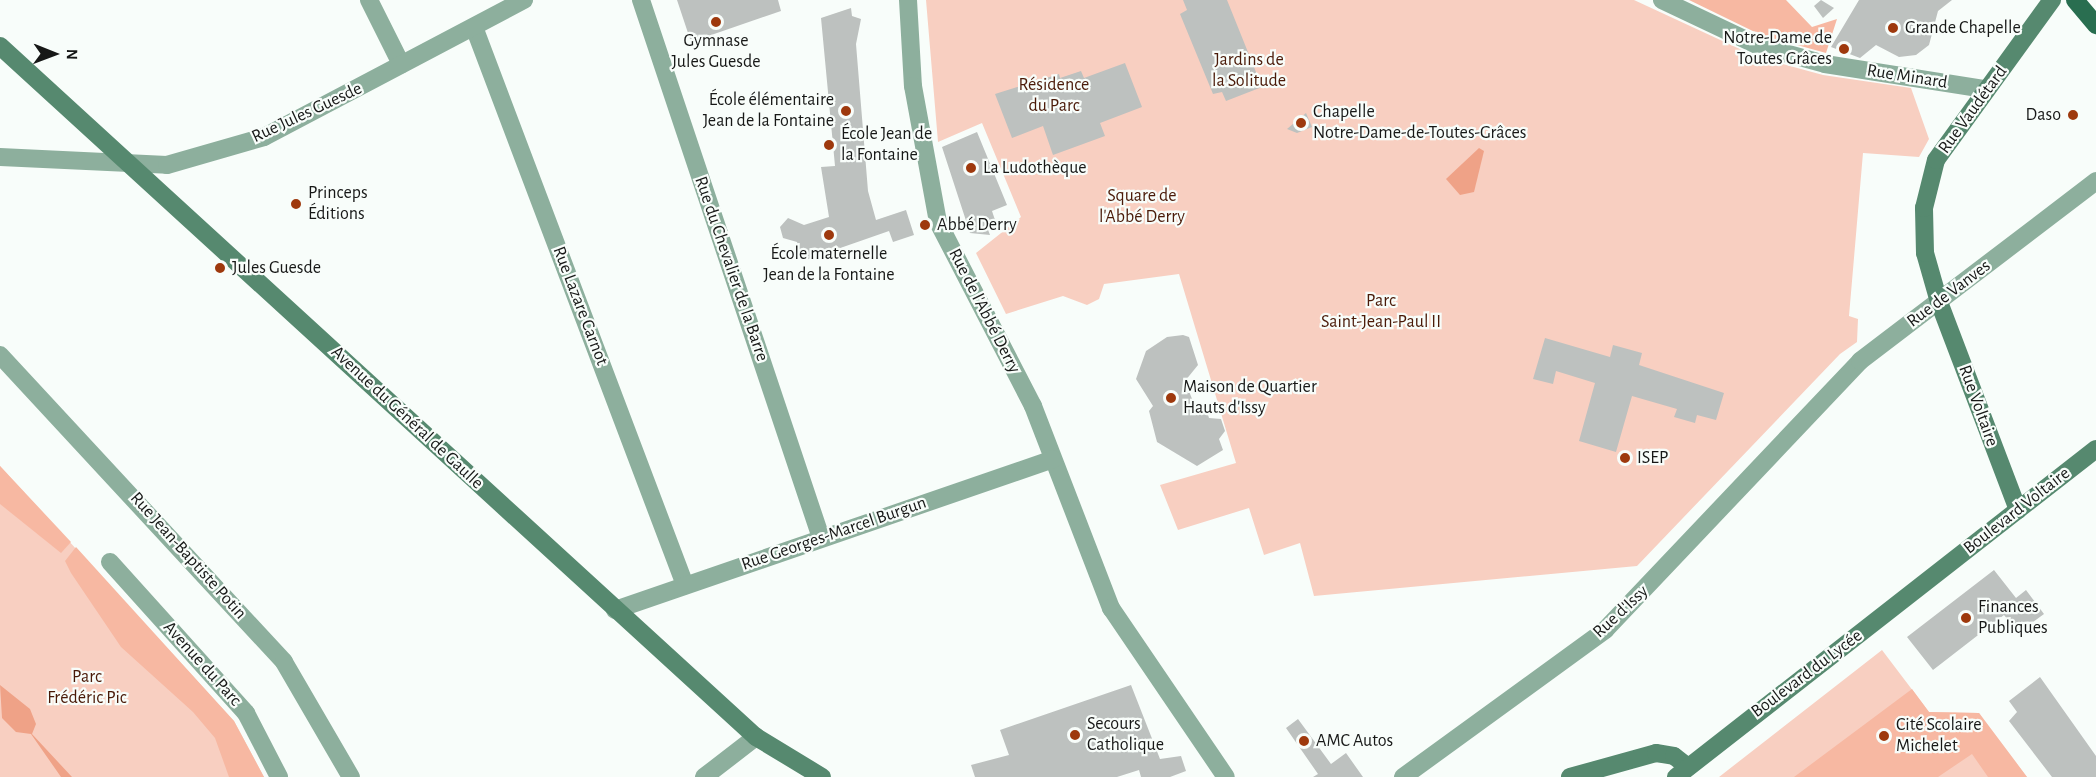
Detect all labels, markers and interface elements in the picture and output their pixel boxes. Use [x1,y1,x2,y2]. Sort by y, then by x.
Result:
marker: Gymnase Jules Guesde [709,15,723,29]
place label: Grande Chapelle [1905,17,2021,39]
marker: Grande Chapelle [1886,21,1900,35]
north arrow [24,24,84,84]
place label: Notre-Dame de Toutes Grâces [1723,28,1832,70]
place label: Gymnase Jules Guesde [671,31,761,74]
marker: Notre-Dame de Toutes Grâces [1837,42,1851,56]
text: N [64,49,80,60]
park label: Jardins de la Solitude [1212,50,1286,92]
street label: Rue Minard [1865,60,1949,94]
street label: Rue Vaudétard [1934,62,2012,158]
park label: Résidence du Parc [1019,75,1089,118]
street label: Rue Jules Guesde [248,78,366,148]
place label: École élémentaire Jean de la Fontaine [703,90,834,132]
place label: Chapelle Notre-Dame-de-Toutes-Grâces [1313,102,1526,144]
marker: École élémentaire Jean de la Fontaine [839,104,853,118]
place label: Daso [2026,104,2061,126]
marker: Daso [2066,108,2080,122]
marker: Chapelle Notre-Dame-de-Toutes-Grâces [1294,116,1308,130]
place label: École Jean de la Fontaine [841,124,932,166]
marker: École Jean de la Fontaine [822,138,836,152]
place label: La Ludothèque [983,157,1087,179]
marker: La Ludothèque [964,161,978,175]
street label: Rue du Chevalier de la Barre [689,174,773,364]
place label: Princeps Éditions [308,183,368,226]
park label: Square de l'Abbé Derry [1099,186,1185,228]
marker: Princeps Éditions [289,197,303,211]
place label: Abbé Derry [937,214,1017,236]
marker: Abbé Derry [918,218,932,232]
marker: École maternelle Jean de la Fontaine [822,228,836,242]
street label: Rue Lazare Carnot [547,243,613,369]
place label: École maternelle Jean de la Fontaine [763,244,895,286]
street label: Rue de l'Abbé Derry [943,245,1025,377]
street label: Rue de Vanves [1903,256,1995,332]
place label: Jules Guesde [232,257,321,279]
marker: Jules Guesde [213,261,227,275]
park label: Parc Saint-Jean-Paul II [1321,291,1441,334]
street label: Avenue du Général de Gaulle [326,342,488,494]
street label: Rue Voltaire [1953,362,2003,450]
place label: Maison de Quartier Hauts d'Issy [1183,377,1317,420]
marker: Maison de Quartier Hauts d'Issy [1164,391,1178,405]
place label: ISEP [1637,447,1668,469]
marker: ISEP [1618,451,1632,465]
street label: Boulevard Voltaire [1960,463,2074,559]
street label: Rue Jean-Baptiste Potin [125,488,251,624]
street label: Rue Georges-Marcel Burgun [739,492,929,576]
street label: Rue d'Issy [1589,581,1653,643]
place label: Finances Publiques [1978,597,2048,640]
marker: Finances Publiques [1959,611,1973,625]
street label: Avenue du Parc [158,617,246,711]
street label: Boulevard du Lycée [1747,625,1867,723]
park label: Parc Frédéric Pic [47,667,127,710]
place label: Secours Catholique [1087,714,1164,756]
place label: Cité Scolaire Michelet [1896,715,1982,758]
marker: Secours Catholique [1068,728,1082,742]
marker: Cité Scolaire Michelet [1877,729,1891,743]
place label: AMC Autos [1316,730,1393,752]
marker: AMC Autos [1297,734,1311,748]

